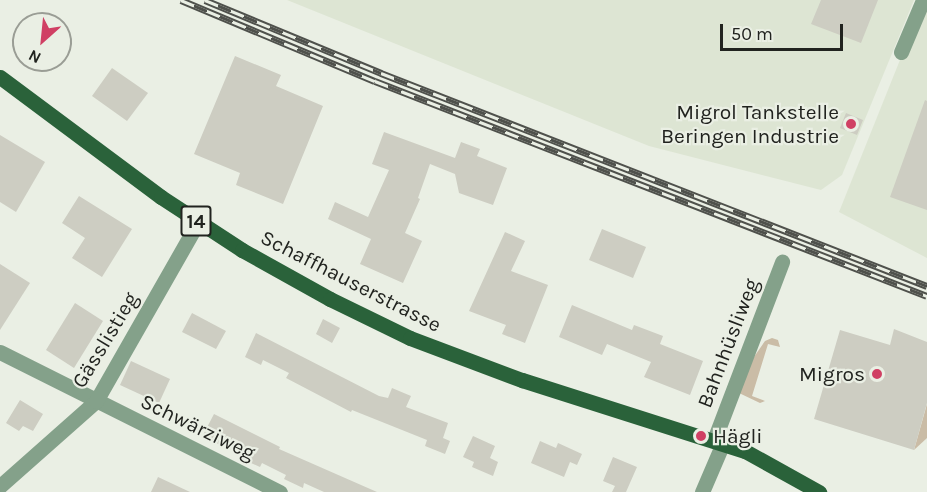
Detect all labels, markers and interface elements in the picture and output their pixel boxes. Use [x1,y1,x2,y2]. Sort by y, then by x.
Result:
north arrow [12,12,72,72]
scale bar [723,12,846,50]
text: 50 m [731,23,773,45]
text: N [25,46,44,68]
place label: Migrol Tankstelle Beringen Industrie [661,99,839,149]
marker: Migrol Tankstelle Beringen Industrie [844,117,858,131]
road number: 14 [180,204,212,238]
street label: Schaffhauserstrasse [256,224,446,338]
street label: Bahnhüsliweg [692,275,764,411]
street label: Gässlistieg [67,288,143,392]
place label: Migros [799,361,865,387]
marker: Migros [870,367,884,381]
street label: Schwärziweg [136,388,260,466]
place label: Hägli [713,423,763,449]
marker: Hägli [694,429,708,443]

